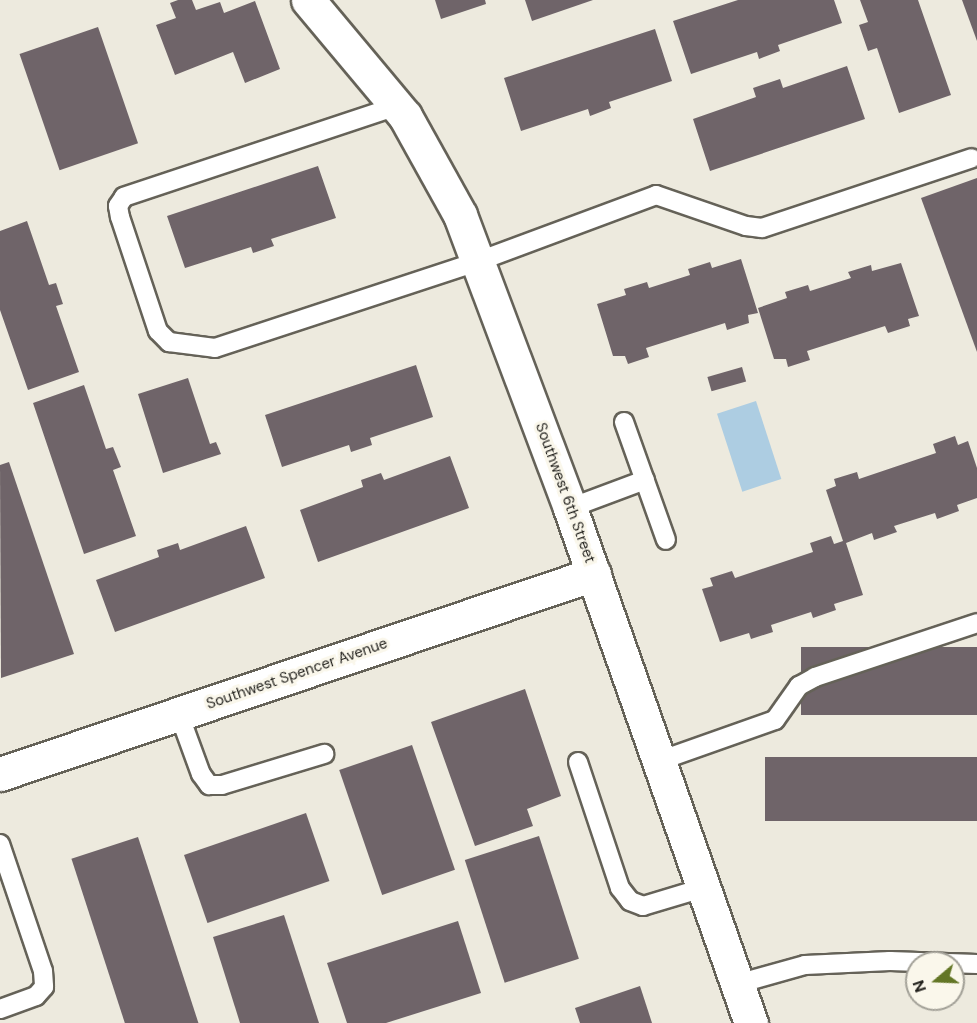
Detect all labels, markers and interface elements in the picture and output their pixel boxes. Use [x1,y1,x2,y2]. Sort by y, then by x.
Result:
street label: Southwest 6th Street [531,420,599,566]
street label: Southwest Spencer Avenue [204,635,390,713]
north arrow [905,951,965,1011]
text: N [908,977,931,995]

